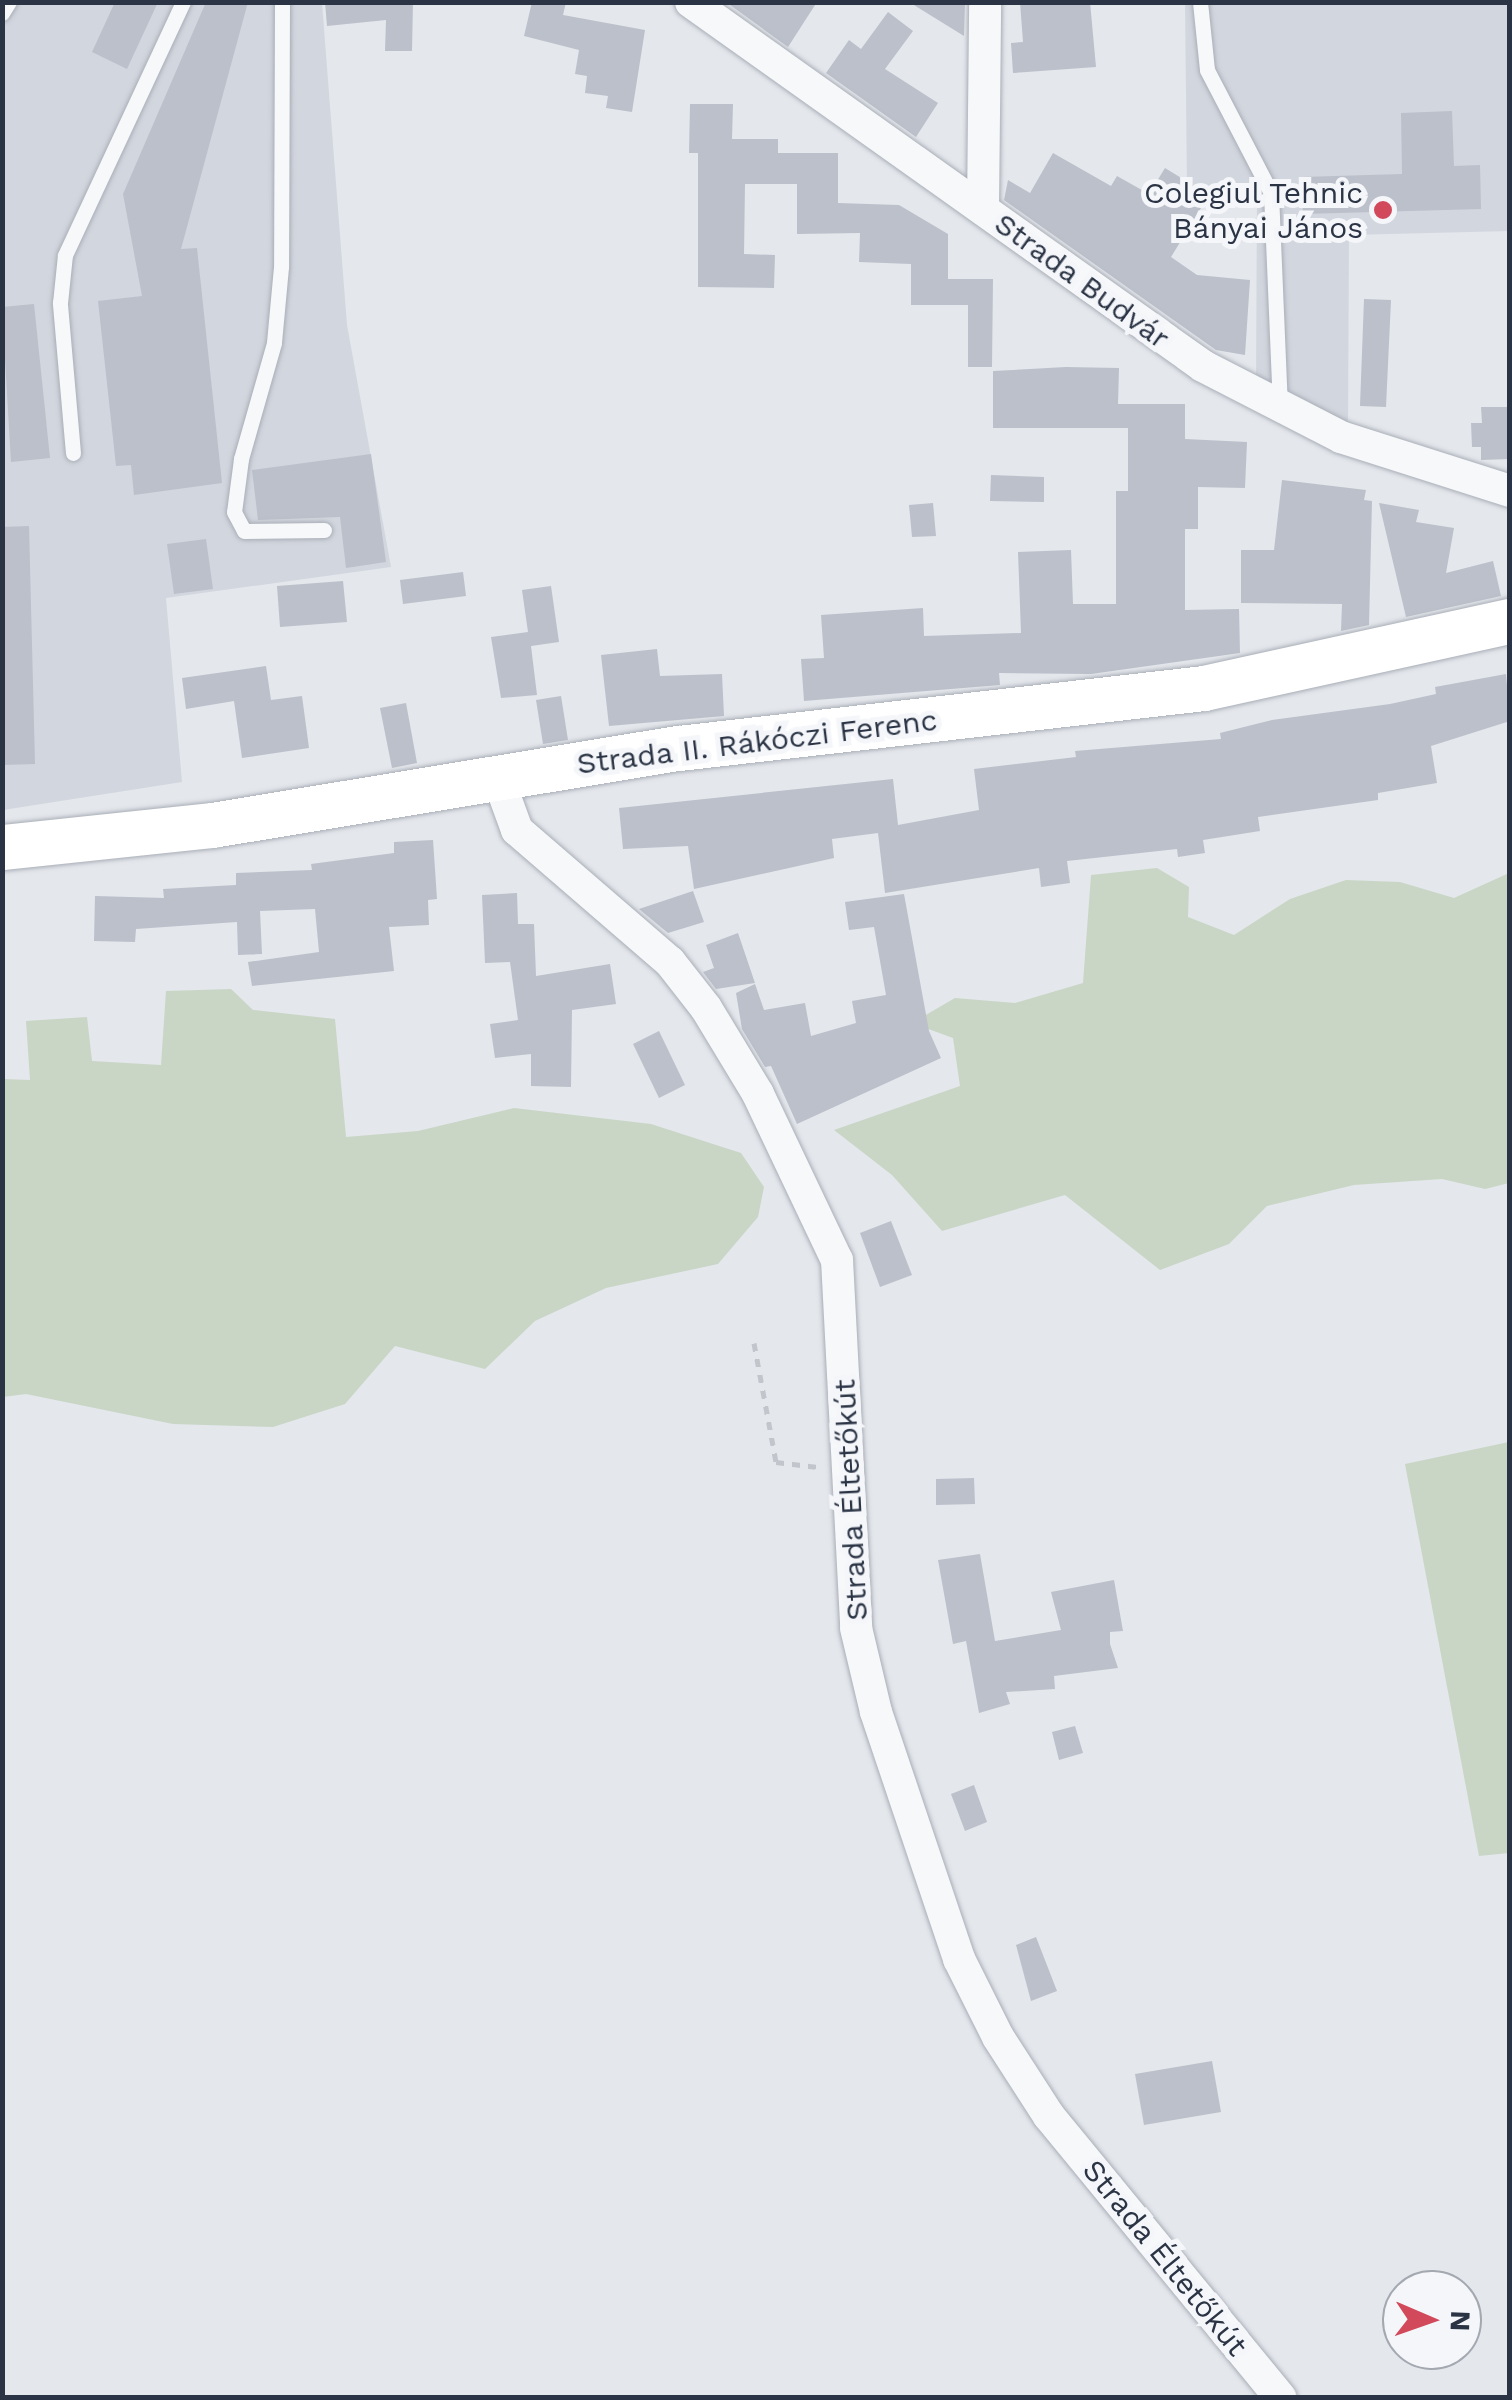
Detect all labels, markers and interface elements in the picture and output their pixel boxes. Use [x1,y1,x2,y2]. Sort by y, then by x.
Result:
place label: Colegiul Tehnic Bányai János [1142,175,1363,246]
marker: Colegiul Tehnic Bányai János [1372,199,1394,221]
street label: Strada Budvár [987,205,1177,357]
street label: Strada II. Rákóczi Ferenc [574,702,940,782]
street label: Strada Éltetőkút [827,1378,875,1622]
street label: Strada Éltetőkút [1075,2152,1255,2364]
north arrow [1382,2270,1482,2370]
text: N [1444,2310,1477,2332]

